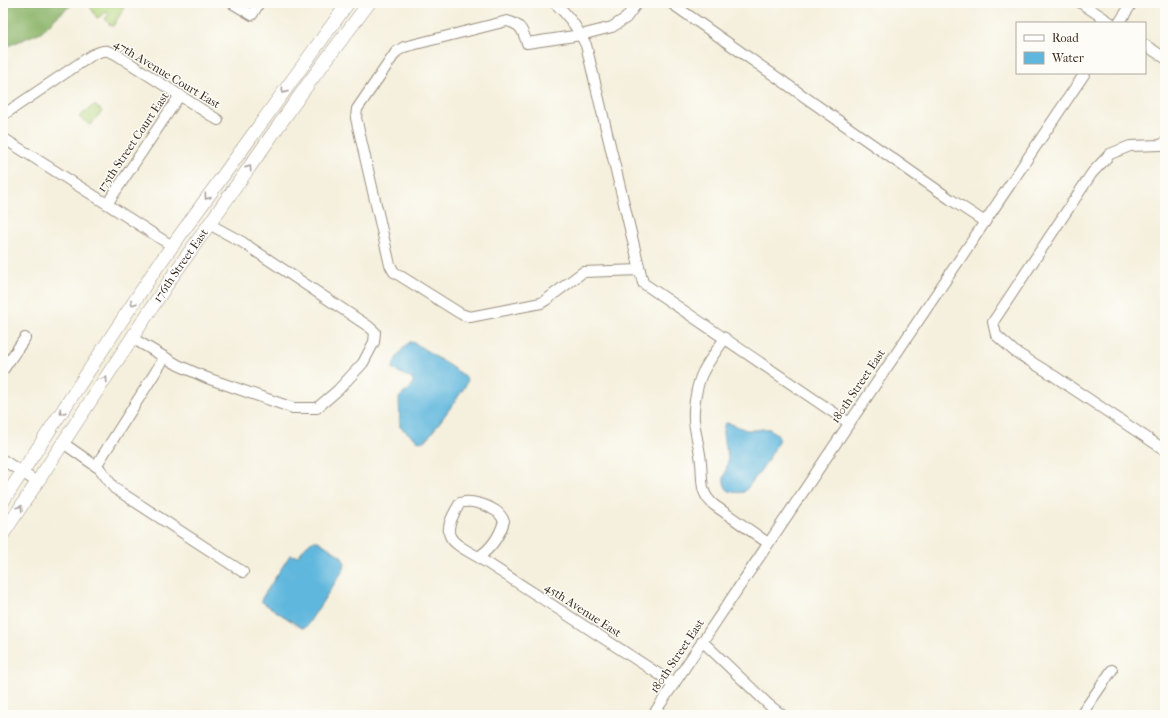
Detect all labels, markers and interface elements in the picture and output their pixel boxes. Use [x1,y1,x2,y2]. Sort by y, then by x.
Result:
legend [1016,22,1146,74]
text: Road [1052,31,1079,45]
street label: 47th Avenue Court East [111,37,223,112]
text: Water [1051,51,1085,65]
one-way arrow [282,87,289,94]
street label: 175th Street Court East [94,89,172,195]
one-way arrow [244,165,251,172]
one-way arrow [205,192,212,199]
street label: 176th Street East [150,225,211,305]
one-way arrow [130,299,138,306]
street label: 180th Street East [828,346,888,426]
one-way arrow [100,376,108,383]
one-way arrow [59,408,66,415]
one-way arrow [15,505,23,512]
street label: 45th Avenue East [542,580,624,640]
street label: 180th Street East [647,616,707,696]

